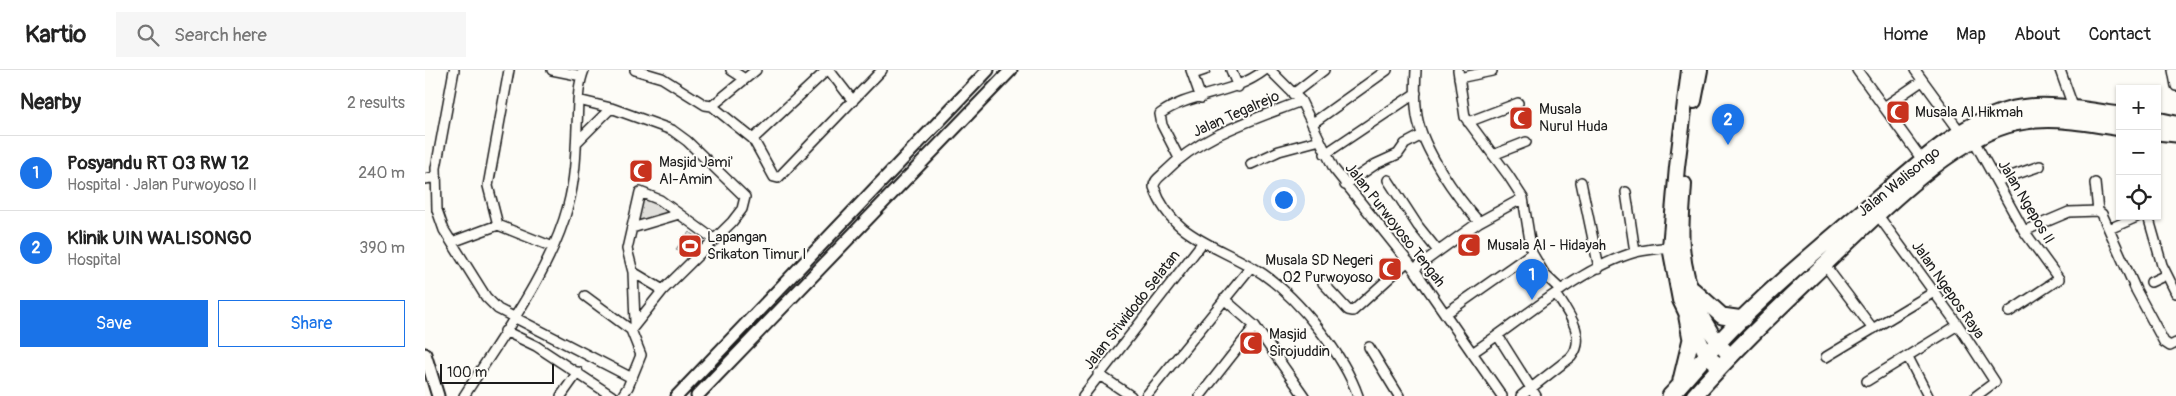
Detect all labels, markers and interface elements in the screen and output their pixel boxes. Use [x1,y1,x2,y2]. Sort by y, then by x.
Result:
search box [116,12,466,57]
text: Kartio [25,20,86,49]
icon: search [134,21,162,49]
text: Search here [174,23,267,47]
text: Home [1883,23,1928,46]
text: Map [1956,23,1986,46]
text: About [2014,23,2060,46]
text: Contact [2088,23,2151,46]
map controls [2116,85,2161,220]
button: + [2116,85,2161,130]
street label: Jalan Tegalrejo [1190,86,1282,142]
text: Nearby [20,89,81,116]
text: 2 results [347,93,405,113]
mosque icon: Musala Al Hikmah [1885,99,1911,125]
place label: Musala Nurul Huda [1539,100,1608,136]
place label: Musala Al Hikmah [1915,103,2023,122]
pin: 2 [1712,104,1744,145]
mosque icon: Musala Nurul Huda [1508,105,1534,131]
button: − [2116,130,2161,175]
street label: Jalan Walisongo [1854,143,1944,221]
text: Posyandu RT 03 RW 12 [67,151,249,175]
place label: Masjid Jami' Al-Amin [659,153,733,189]
street label: Jalan Ngepos II [1993,157,2059,247]
mosque icon: Masjid Jami' Al-Amin [628,158,654,184]
street label: Jalan Purwoyoso Tengah [1341,159,1449,291]
text: 1 [33,163,39,183]
text: 240 m [358,163,405,183]
text: Hospital · Jalan Purwoyoso II [67,175,257,195]
button: locate [2116,175,2161,220]
your location [1271,187,1297,213]
text: Klinik UIN WALISONGO [67,226,251,250]
place label: Lapangan Srikaton Timur I [707,228,807,264]
mosque icon: Musala Al - Hidayah [1456,232,1482,258]
sports icon: Lapangan Srikaton Timur I [677,233,703,259]
place label: Musala Al - Hidayah [1487,236,1606,255]
street label: Jalan Ngepos Raya [1907,237,1989,343]
text: 2 [32,238,40,258]
text: 390 m [359,238,405,258]
street label: Jalan Sriwidodo Selatan [1079,246,1185,374]
text: Hospital [67,250,121,270]
place label: Musala SD Negeri 02 Purwoyoso [1265,251,1373,287]
mosque icon: Musala SD Negeri 02 Purwoyoso [1377,256,1403,282]
pin: 1 [1516,259,1548,300]
button: Save [20,300,208,347]
button: Share [218,300,405,347]
place label: Masjid Sirojuddin [1269,325,1330,361]
mosque icon: Masjid Sirojuddin [1238,330,1264,356]
scale bar [440,361,554,384]
text: 100 m [447,364,487,381]

